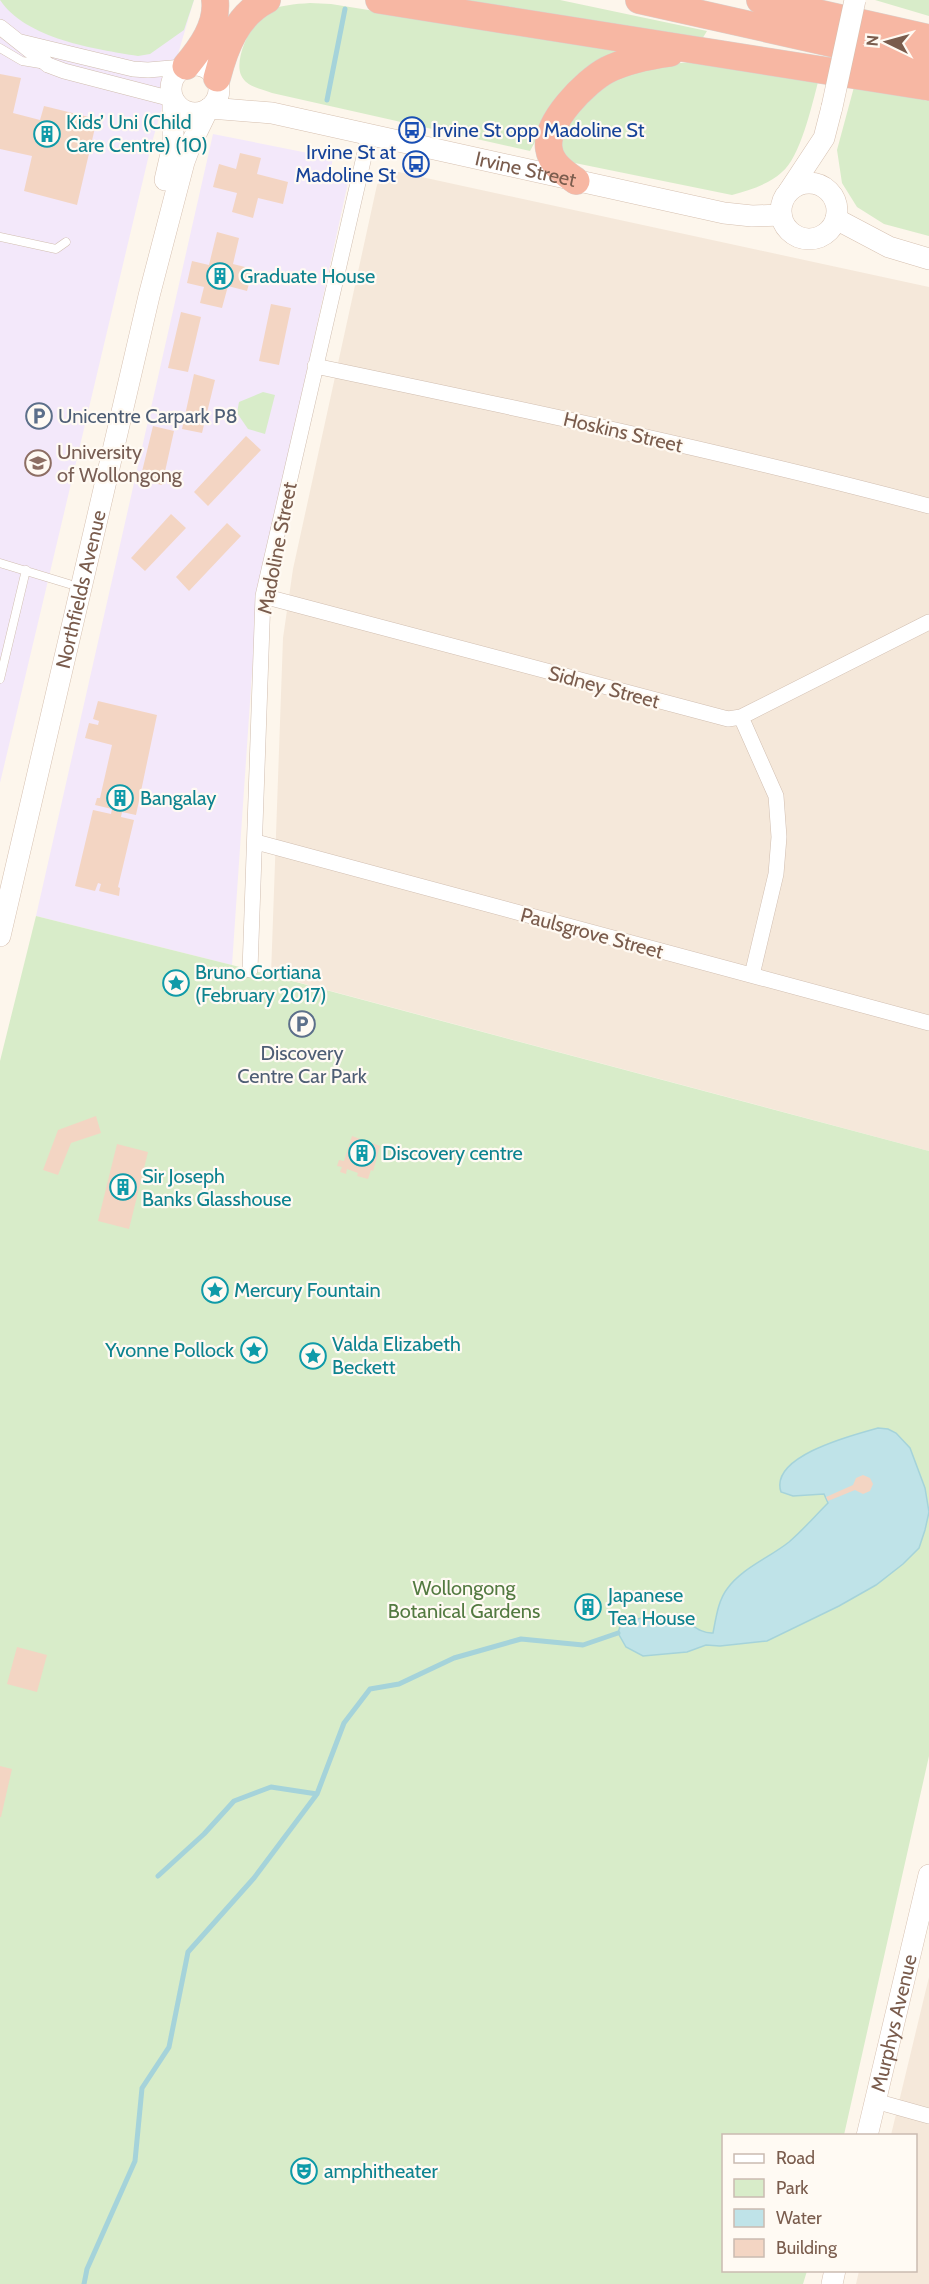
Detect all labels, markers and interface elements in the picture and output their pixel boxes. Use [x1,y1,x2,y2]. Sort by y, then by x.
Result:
north arrow [857,12,917,72]
text: N [863,34,883,47]
place label: Kids’ Uni (Child Care Centre) (10) [66,110,208,157]
bus stop icon: Irvine St opp Madoline St [397,115,427,145]
place label: Irvine St opp Madoline St [432,118,645,142]
building icon: Kids’ Uni (Child Care Centre) (10) [32,119,62,149]
place label: Irvine St at Madoline St [295,140,396,187]
street label: Irvine Street [473,146,579,192]
bus stop icon: Irvine St at Madoline St [401,149,431,179]
building icon: Graduate House [205,261,235,291]
place label: Graduate House [240,264,375,288]
parking icon: Unicentre Carpark P8 [24,401,54,431]
place label: Unicentre Carpark P8 [58,404,238,428]
street label: Hoskins Street [561,407,685,457]
place label: University of Wollongong [57,440,183,487]
school or university icon: University of Wollongong [23,448,53,478]
street label: Madoline Street [252,480,302,616]
street label: Northfields Avenue [51,508,111,671]
street label: Sidney Street [546,661,663,713]
building icon: Bangalay [105,783,135,813]
place label: Bangalay [140,786,216,810]
street label: Paulsgrove Street [518,902,666,964]
place label: Bruno Cortiana (February 2017) [195,960,327,1007]
place icon: Bruno Cortiana (February 2017) [161,968,191,998]
parking icon: Discovery Centre Car Park [287,1009,317,1039]
place label: Discovery Centre Car Park [237,1041,367,1088]
building icon: Discovery centre [347,1138,377,1168]
place label: Discovery centre [382,1141,523,1165]
place label: Sir Joseph Banks Glasshouse [142,1164,292,1211]
building icon: Sir Joseph Banks Glasshouse [108,1172,138,1202]
place icon: Mercury Fountain [200,1275,230,1305]
place label: Mercury Fountain [234,1278,381,1302]
place label: Valda Elizabeth Beckett [332,1332,461,1379]
place icon: Yvonne Pollock [239,1335,269,1365]
place label: Yvonne Pollock [104,1338,234,1362]
place icon: Valda Elizabeth Beckett [298,1341,328,1371]
park label: Wollongong Botanical Gardens [388,1576,540,1623]
place label: Japanese Tea House [607,1583,695,1630]
building icon: Japanese Tea House [573,1592,603,1622]
street label: Murphys Avenue [866,1952,922,2094]
legend [722,2134,917,2272]
text: Road [776,2147,815,2169]
theatre icon: amphitheater [289,2156,319,2186]
place label: amphitheater [324,2159,438,2183]
text: Park [776,2177,809,2199]
text: Water [776,2207,822,2229]
text: Building [776,2237,838,2259]

